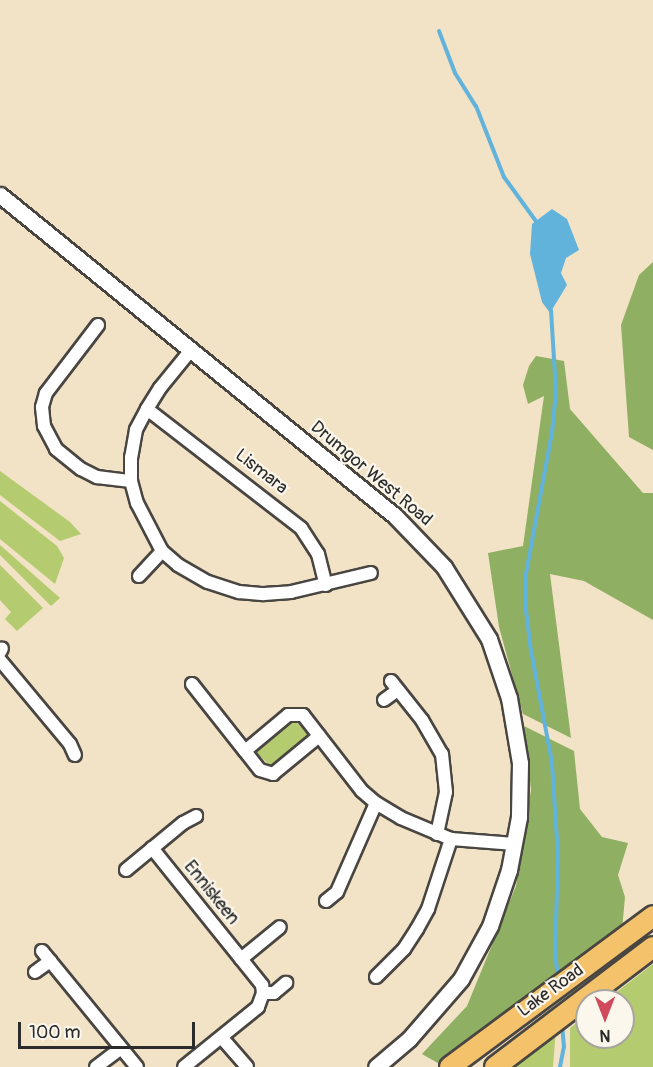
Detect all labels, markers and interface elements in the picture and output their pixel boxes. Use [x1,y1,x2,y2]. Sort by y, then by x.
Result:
street label: Drumgor West Road [306,417,436,531]
street label: Lismara [230,445,292,499]
street label: Enniskeen [179,857,243,929]
street label: Lake Road [514,960,588,1022]
north arrow [575,989,635,1049]
scale bar [21,1010,198,1048]
text: 100 m [29,1021,81,1044]
text: N [600,1025,610,1045]

